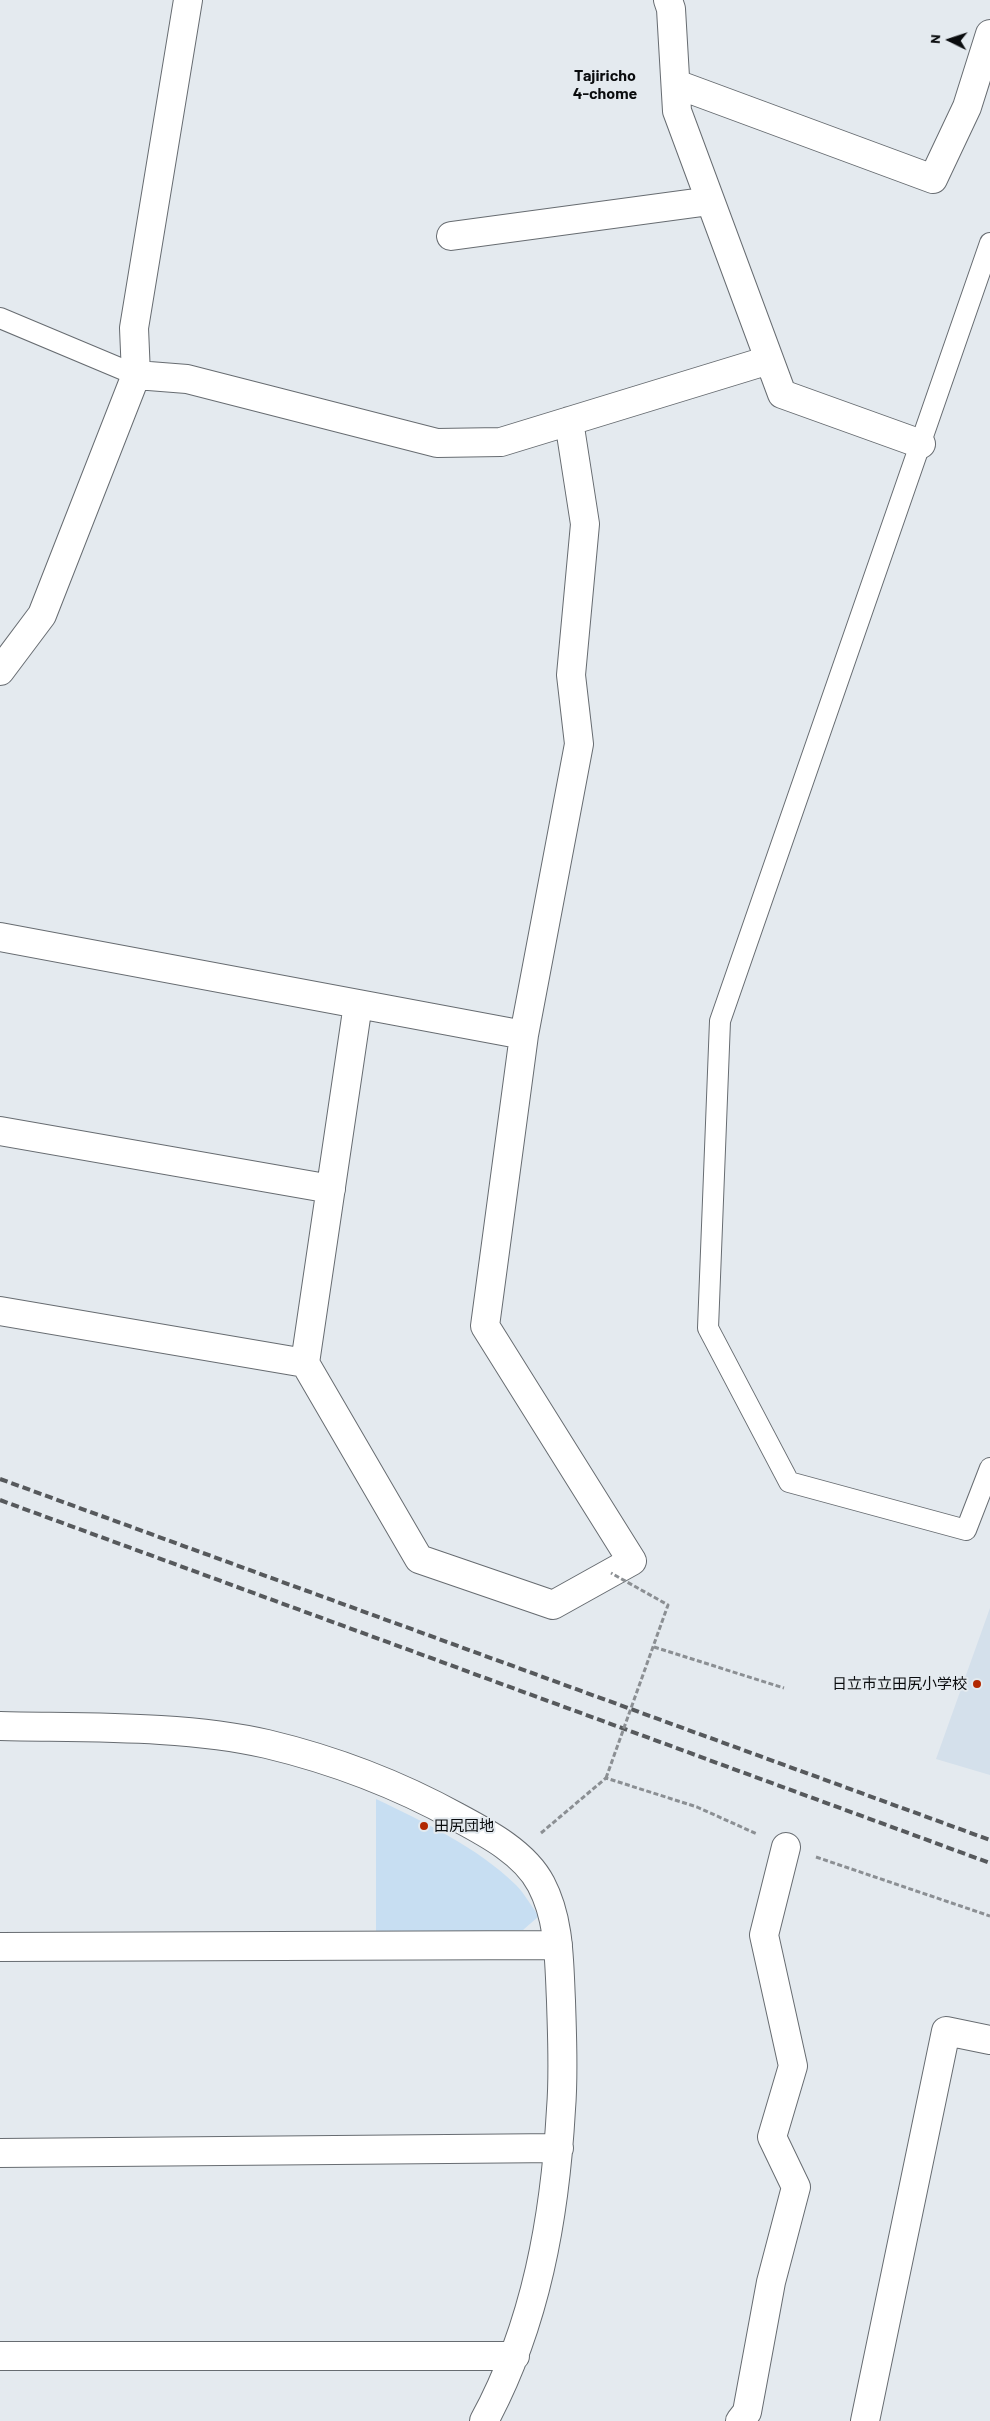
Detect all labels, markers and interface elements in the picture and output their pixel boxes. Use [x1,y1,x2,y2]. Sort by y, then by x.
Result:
north arrow [925,15,975,65]
text: N [926,34,943,44]
district label: Tajiricho 4-chome [573,66,637,104]
place label: 日立市立田尻小学校 [832,1675,967,1693]
marker: 日立市立田尻小学校 [971,1678,983,1690]
place label: 田尻団地 [434,1817,494,1835]
marker: 田尻団地 [418,1820,430,1832]

